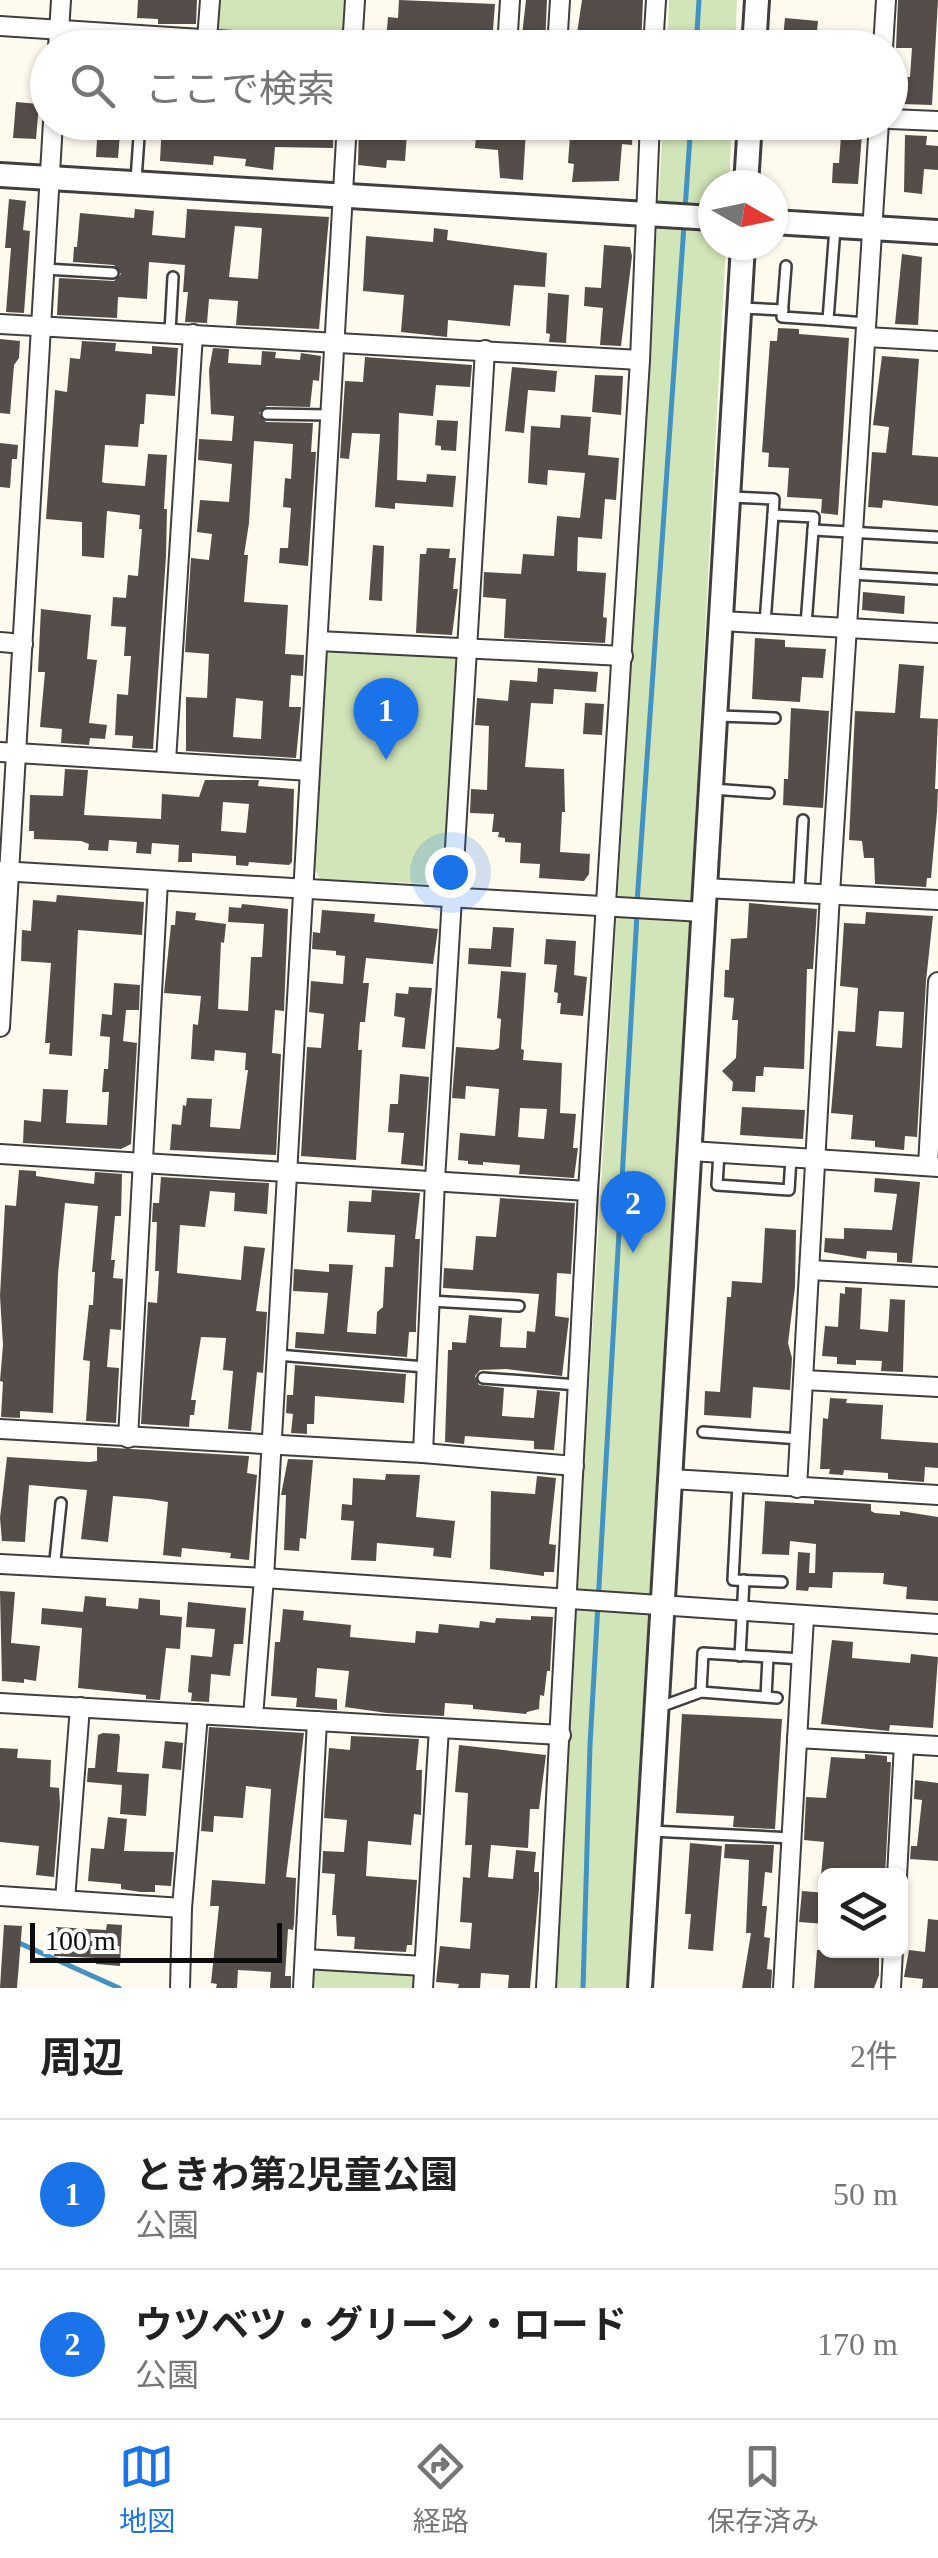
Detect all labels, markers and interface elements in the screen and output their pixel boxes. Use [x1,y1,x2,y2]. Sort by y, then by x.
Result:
search box [30,30,908,140]
icon: search [65,58,120,113]
text: ここで検索 [145,68,335,110]
north arrow [698,170,788,260]
pin: 1 [354,678,418,760]
your location [425,847,476,898]
pin: 2 [600,1170,666,1253]
map controls [818,1868,908,1958]
button: layers [818,1868,908,1958]
scale bar [30,1918,282,1962]
text: 100 m [45,1925,116,1956]
text: 周辺 [40,2035,124,2081]
text: 2件 [850,2038,898,2074]
text: ときわ第2児童公園 [135,2154,458,2196]
text: 1 [65,2176,81,2212]
text: 50 m [833,2176,898,2212]
text: 公園 [135,2207,199,2243]
text: ウツベツ・グリーン・ロード [135,2304,627,2346]
text: 2 [65,2326,81,2362]
text: 170 m [817,2326,898,2362]
text: 公園 [135,2357,199,2393]
tab: 地図 [119,2439,175,2539]
tab: 経路 [413,2439,469,2539]
tab: 保存済み [707,2439,819,2539]

